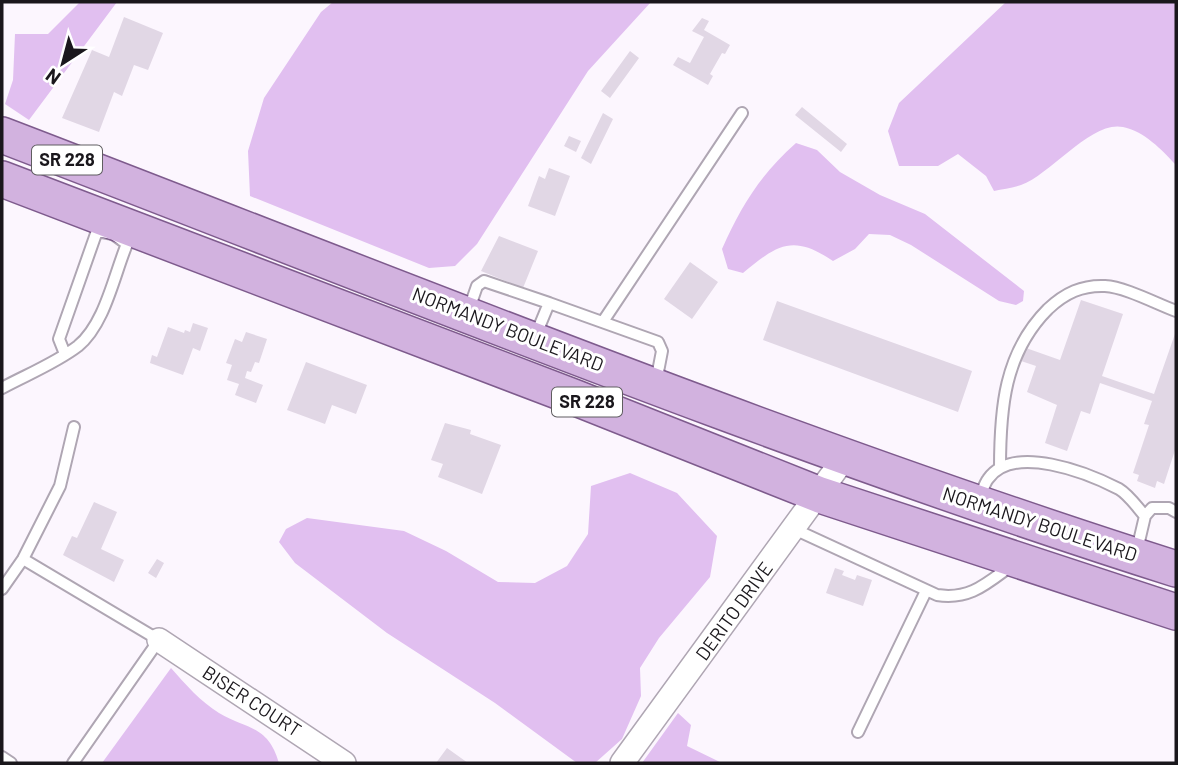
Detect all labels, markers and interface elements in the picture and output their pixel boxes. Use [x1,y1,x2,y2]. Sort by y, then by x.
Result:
north arrow [28,28,98,98]
text: N [41,64,65,90]
road number: SR 228 [32,146,102,174]
street label: NORMANDY BOULEVARD [409,281,607,376]
road number: SR 228 [552,388,622,416]
street label: NORMANDY BOULEVARD [940,481,1140,566]
street label: DERITO DRIVE [690,557,777,664]
street label: BISER COURT [199,660,306,741]

